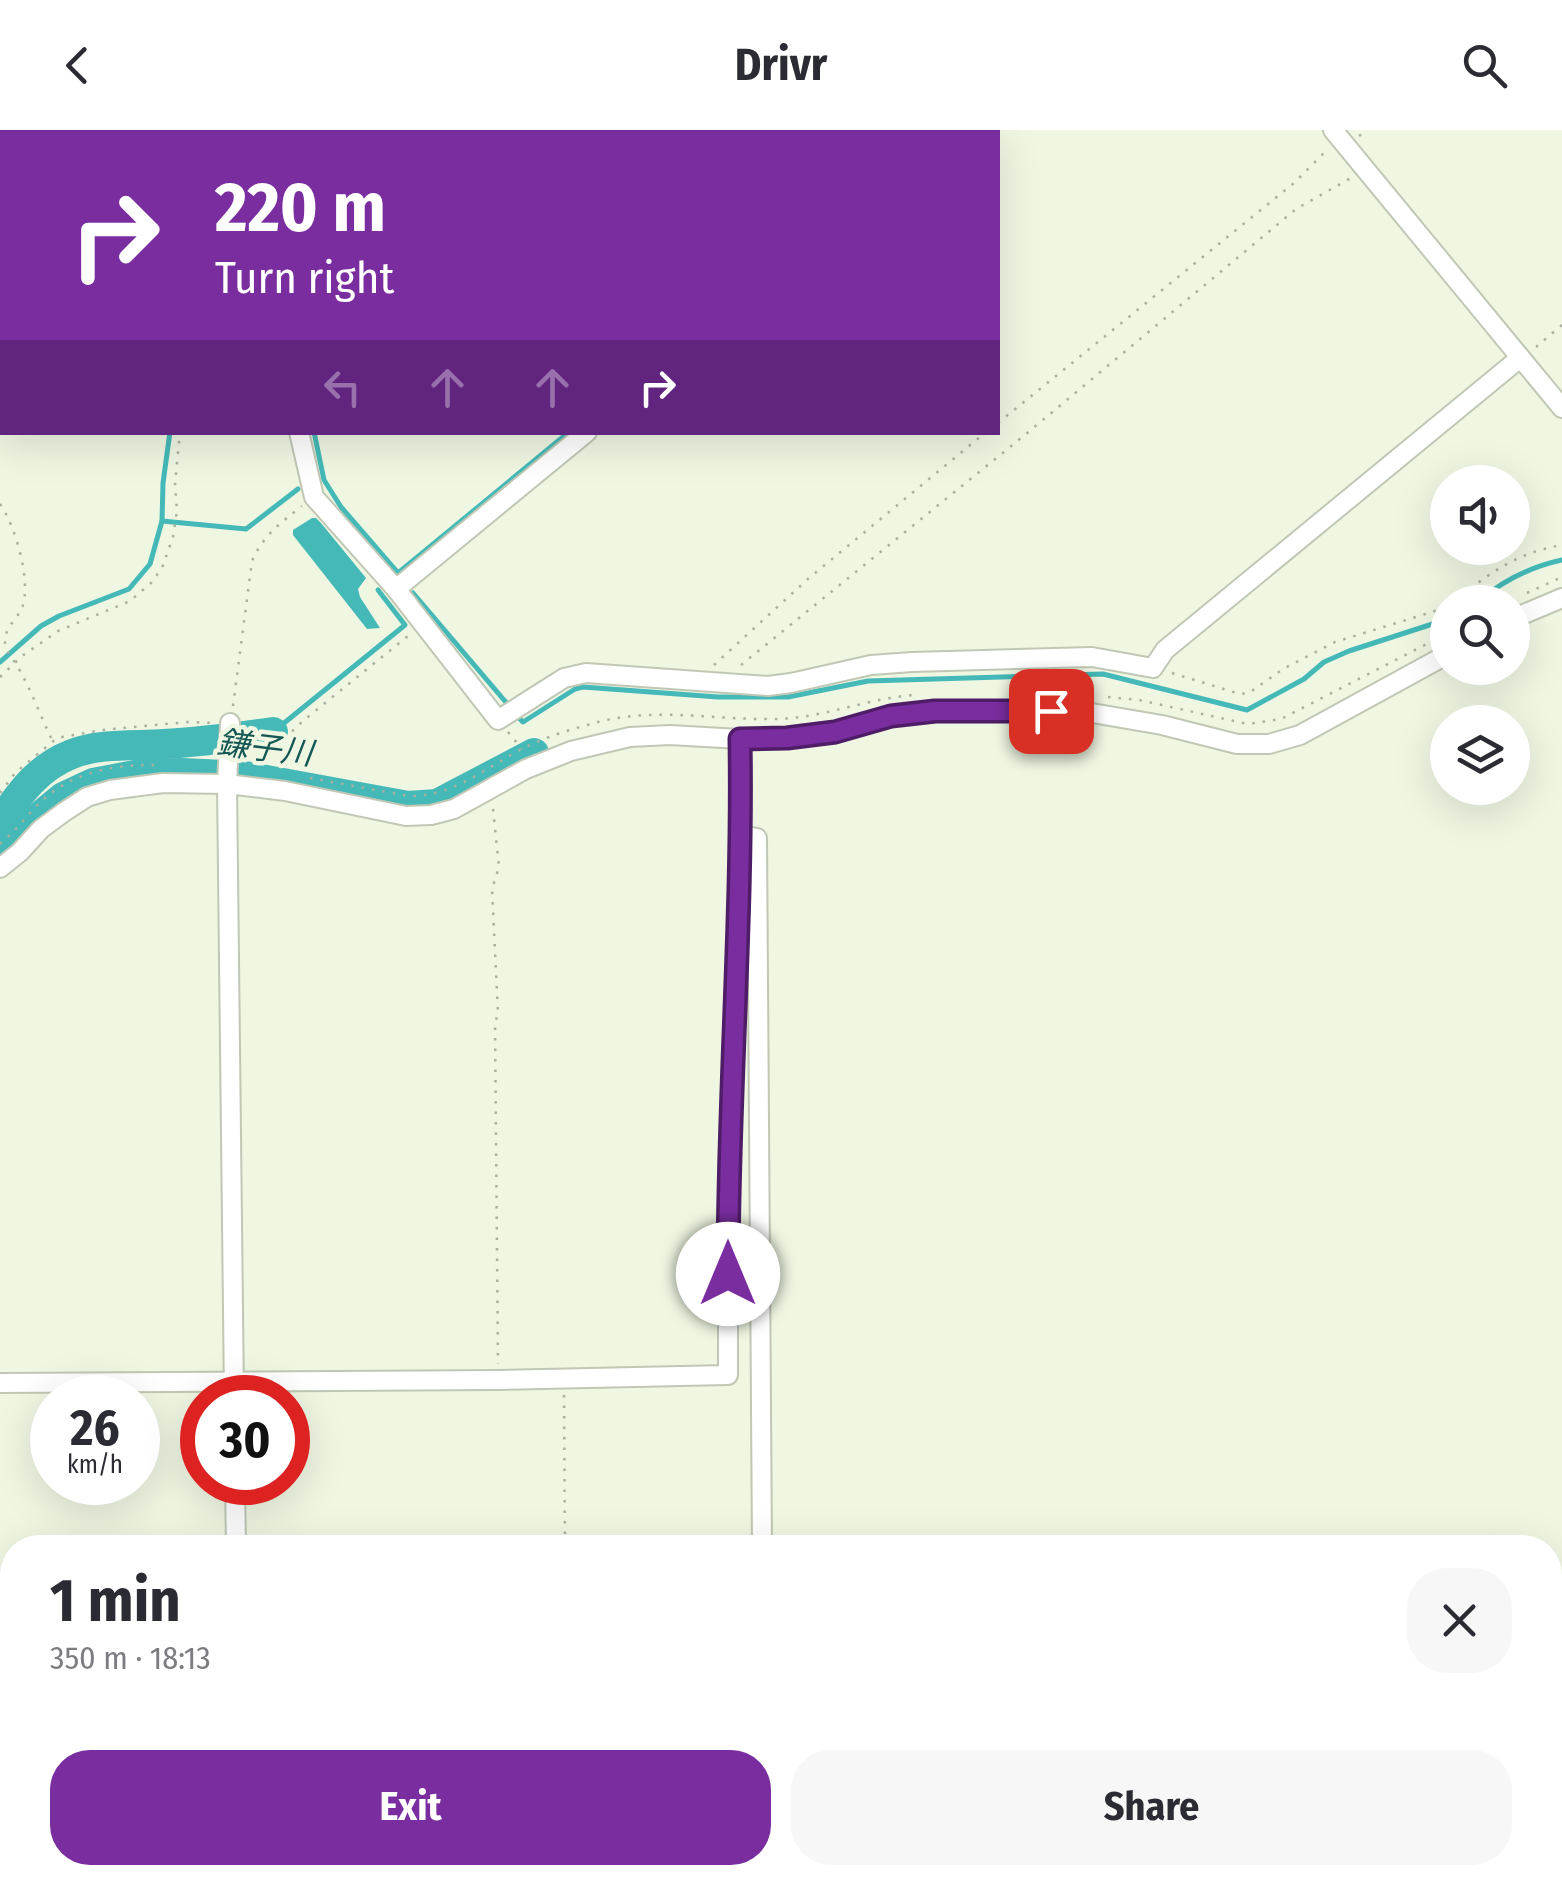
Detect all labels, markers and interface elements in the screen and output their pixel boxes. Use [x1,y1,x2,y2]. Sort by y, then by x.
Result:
icon: back [50,38,105,93]
text: Drivr [735,38,827,92]
icon: search [1457,38,1512,93]
text: 220 m [215,166,386,250]
icon: right [50,170,180,300]
text: Turn right [215,251,394,305]
icon: left [315,360,370,415]
icon: ahead [420,360,475,415]
icon: ahead [525,360,580,415]
icon: right [630,360,685,415]
map controls [1430,465,1530,805]
button: sound [1430,465,1530,565]
button: search [1430,585,1530,685]
pin [1009,669,1094,754]
icon: arrive [1024,684,1079,739]
button: layers [1430,705,1530,805]
water label: 鎌子川 [215,723,318,773]
position arrow [676,1222,780,1326]
speed limit sign: 30 [180,1375,310,1505]
text: 26 [70,1398,120,1458]
text: km/h [67,1450,123,1480]
text: 1 min [50,1565,181,1637]
button: close [1407,1568,1512,1673]
text: 350 m · 18:13 [50,1639,211,1677]
button: Exit [50,1750,771,1865]
button: Share [791,1750,1512,1865]

